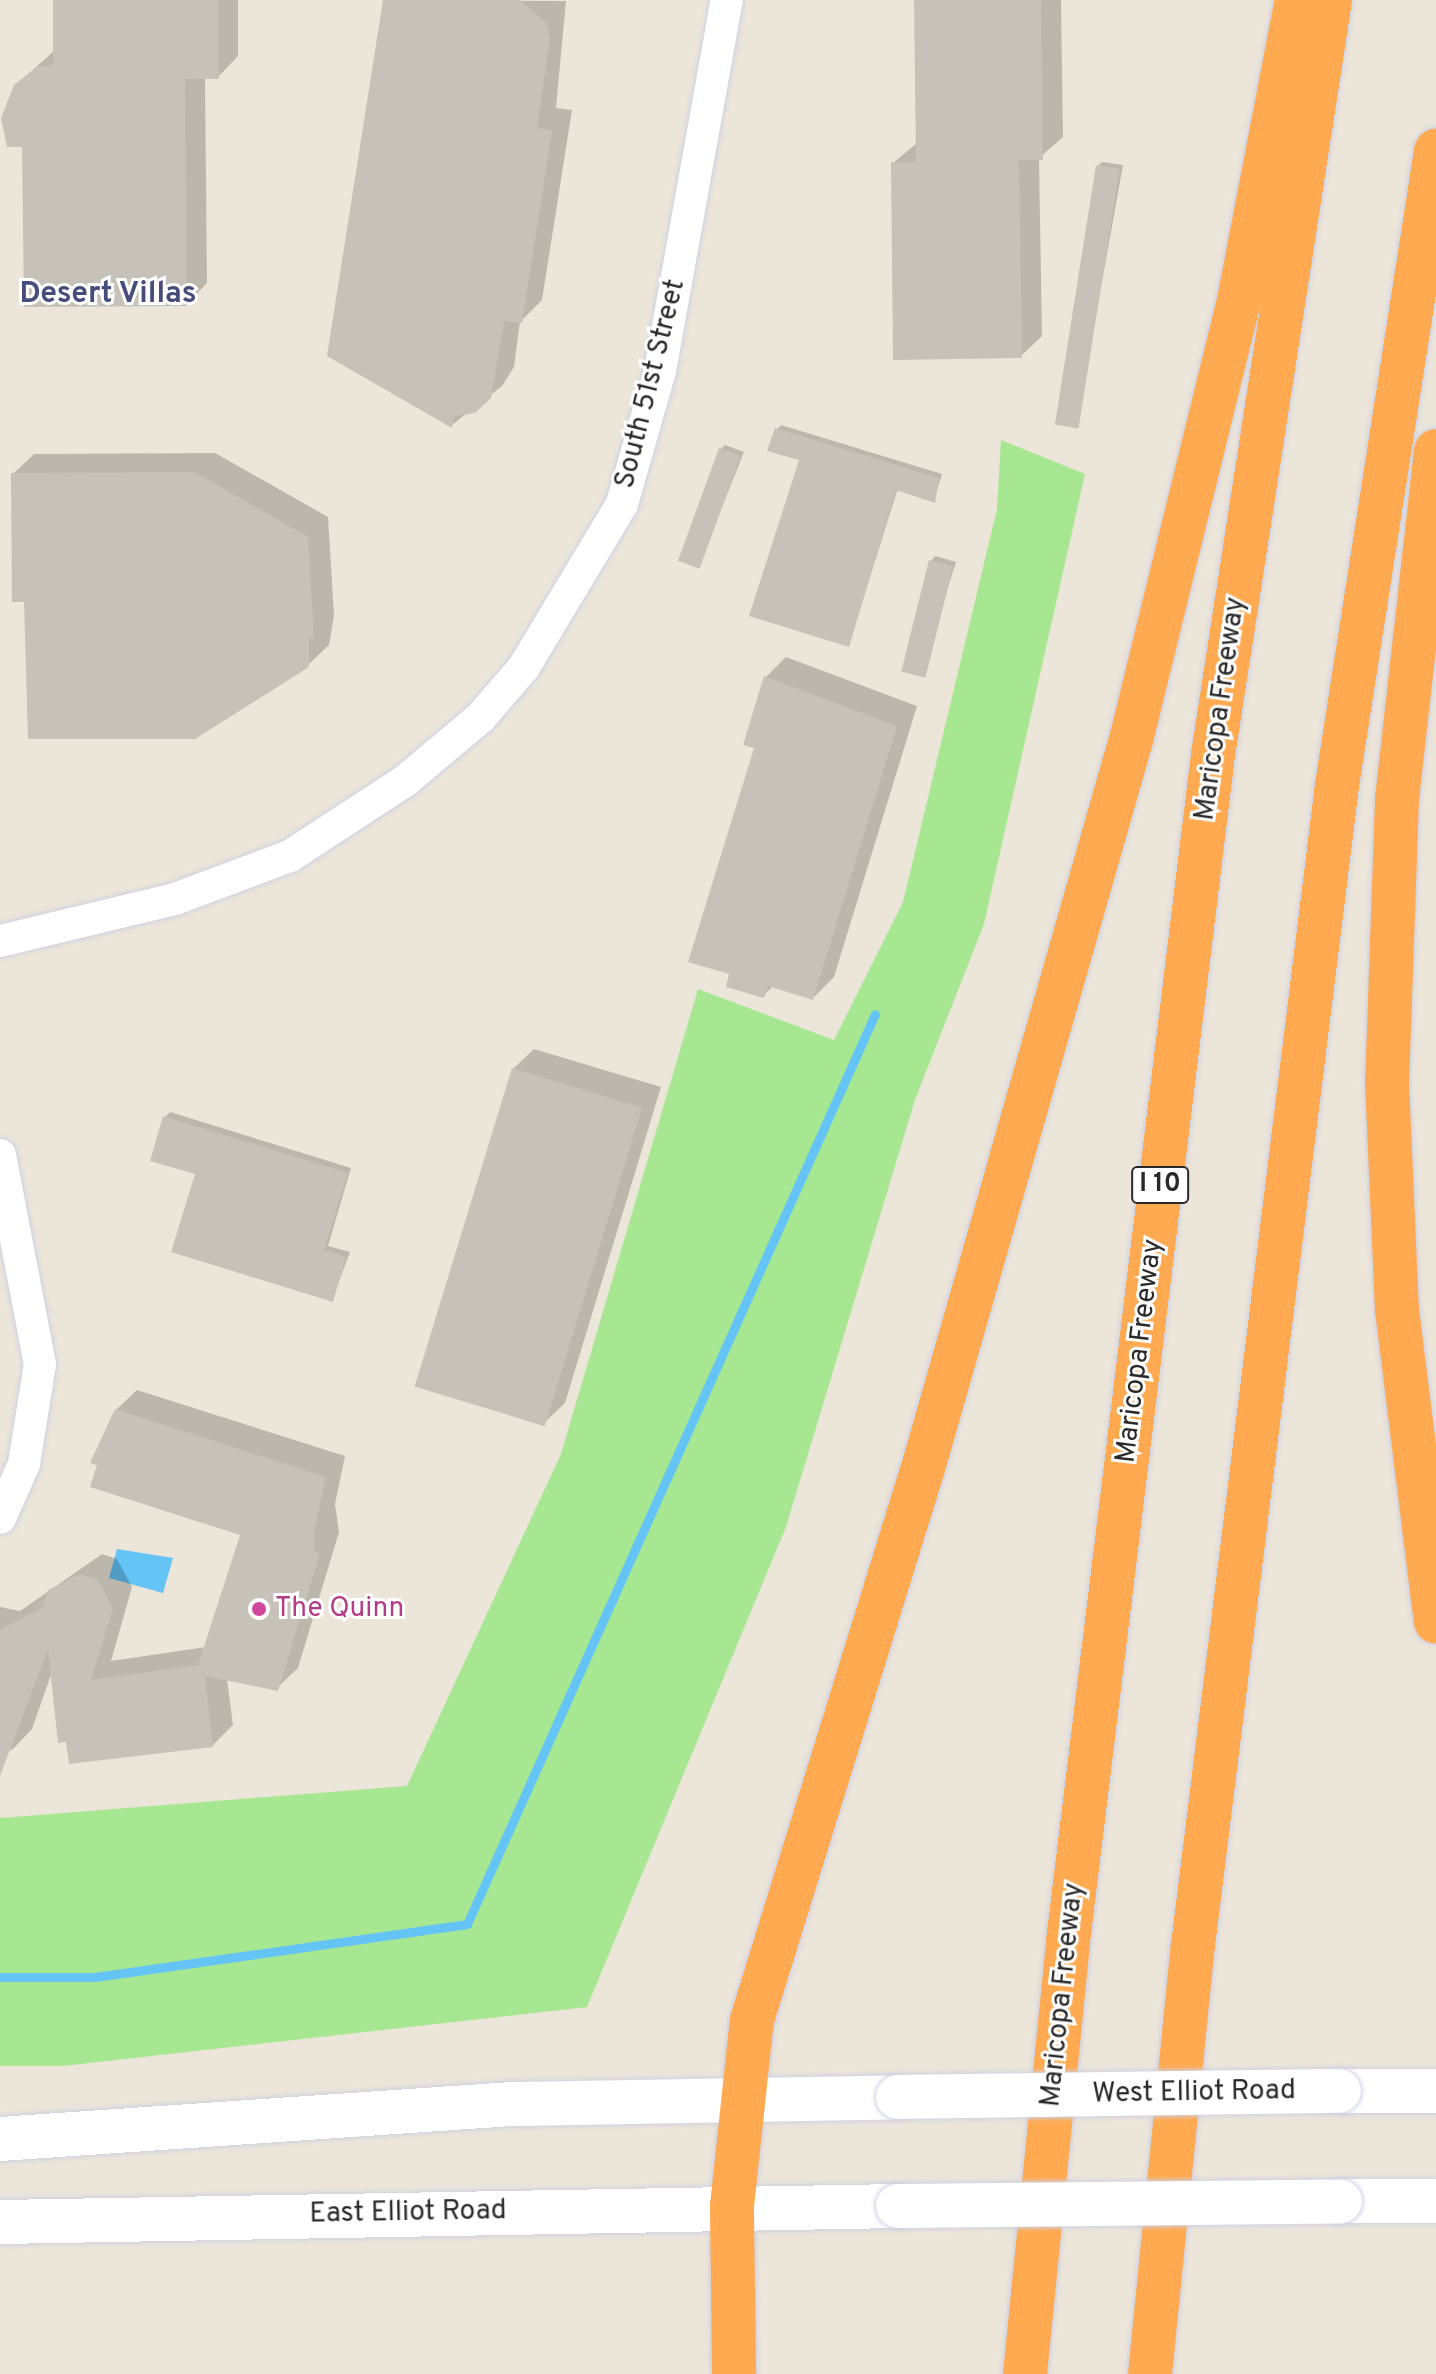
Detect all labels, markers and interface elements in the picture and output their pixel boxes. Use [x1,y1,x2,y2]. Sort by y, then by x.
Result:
street label: South 51st Street [609,276,693,492]
district label: Desert Villas [19,277,197,313]
street label: Maricopa Freeway [1189,595,1253,823]
road number: I 10 [1130,1163,1190,1207]
street label: Maricopa Freeway [1110,1237,1170,1465]
place label: The Quinn [275,1592,404,1626]
marker: The Quinn [250,1600,268,1618]
street label: Maricopa Freeway [1035,1881,1091,2109]
street label: West Elliot Road [1092,2074,1296,2112]
street label: East Elliot Road [309,2194,507,2232]

